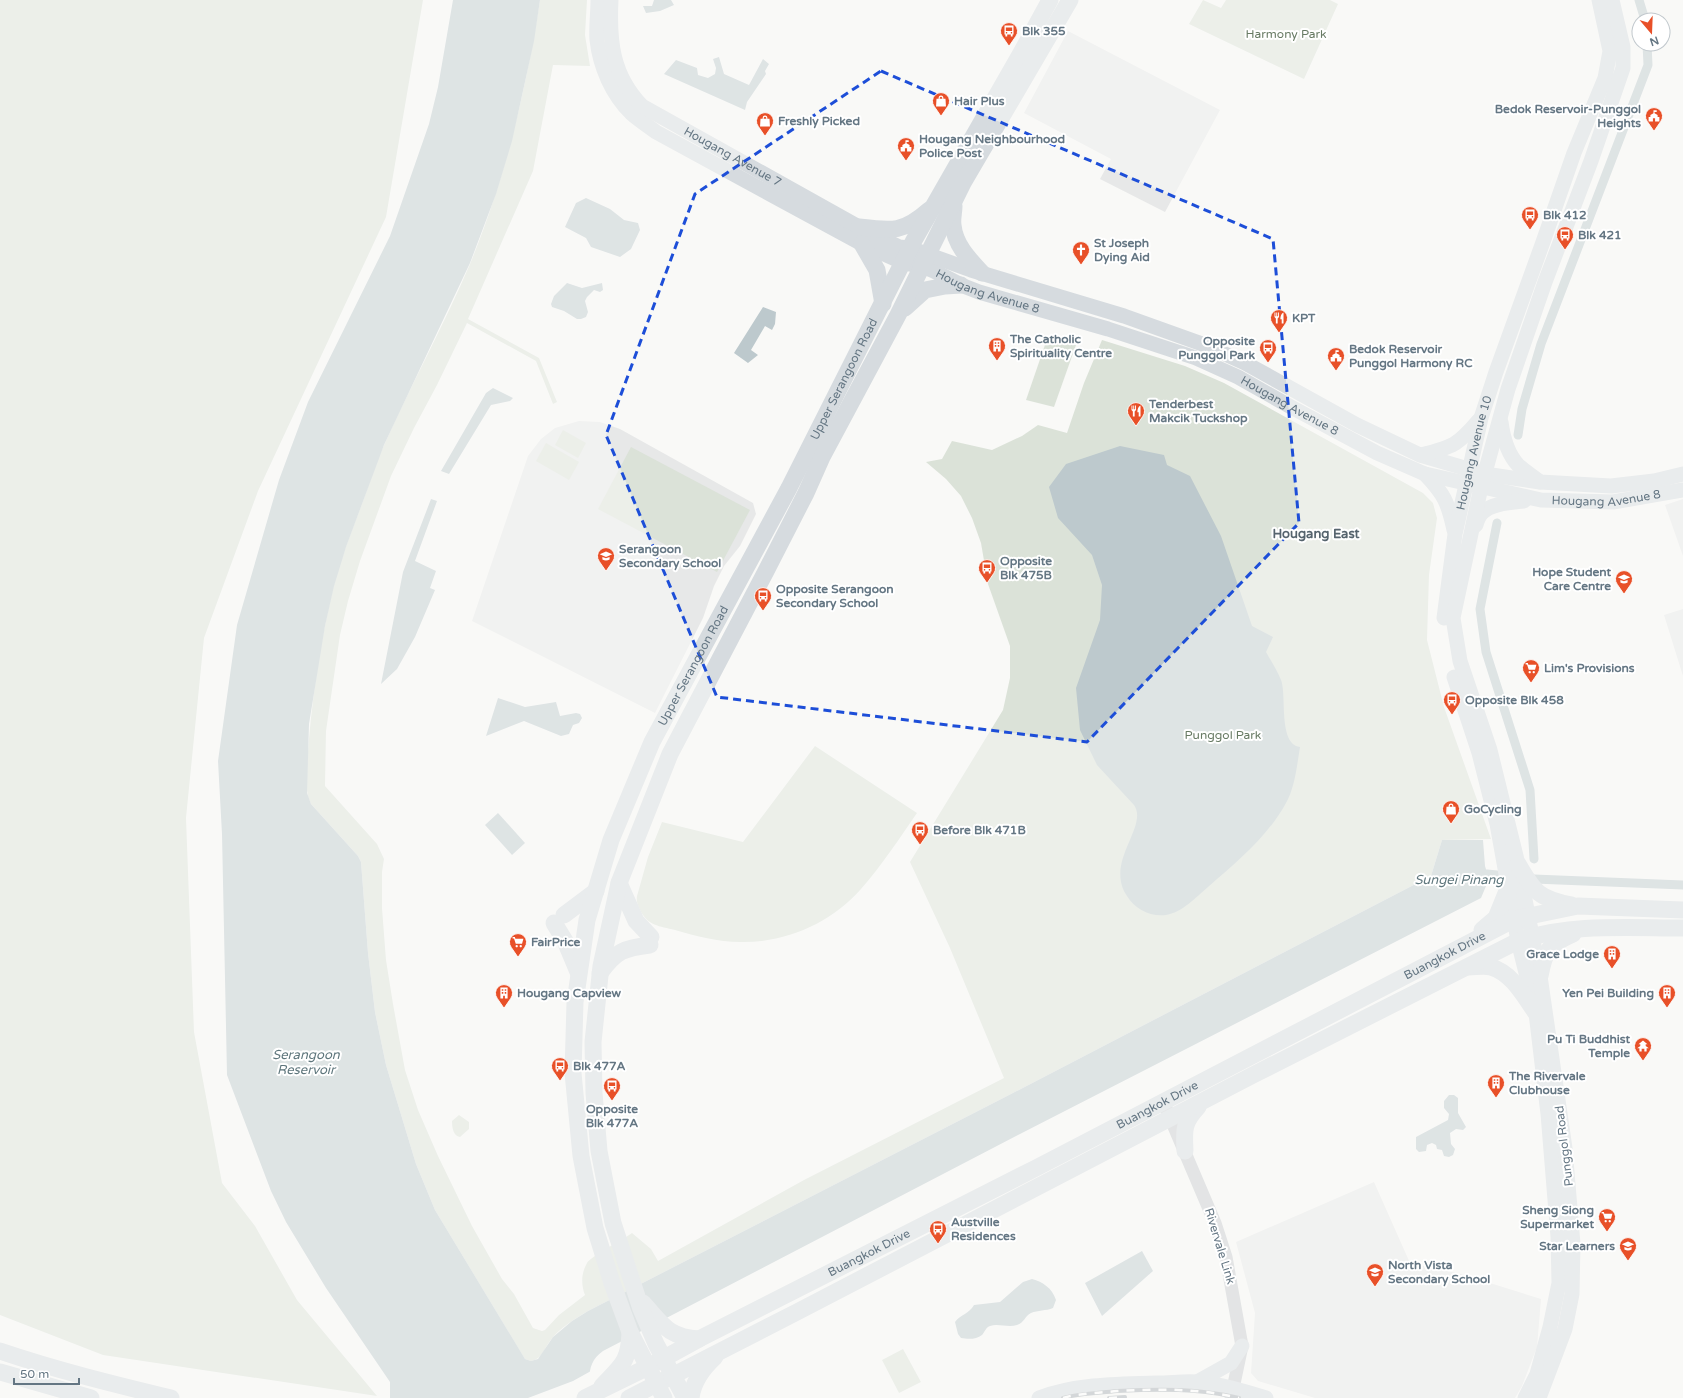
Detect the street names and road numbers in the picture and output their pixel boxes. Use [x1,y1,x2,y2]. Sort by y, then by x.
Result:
street label: Hougang Avenue 7 [682,124,784,189]
street label: Hougang Avenue 8 [933,266,1041,316]
street label: Upper Serangoon Road [807,316,880,442]
street label: Hougang Avenue 8 [1238,373,1341,438]
street label: Hougang Avenue 10 [1454,394,1495,511]
street label: Hougang Avenue 8 [1551,487,1662,509]
street label: Upper Serangoon Road [655,603,731,728]
street label: Buangkok Drive [1402,928,1488,983]
street label: Buangkok Drive [1114,1078,1201,1132]
street label: Punggol Road [1552,1105,1576,1187]
street label: Rivervale Link [1202,1206,1238,1286]
street label: Buangkok Drive [826,1226,913,1279]

